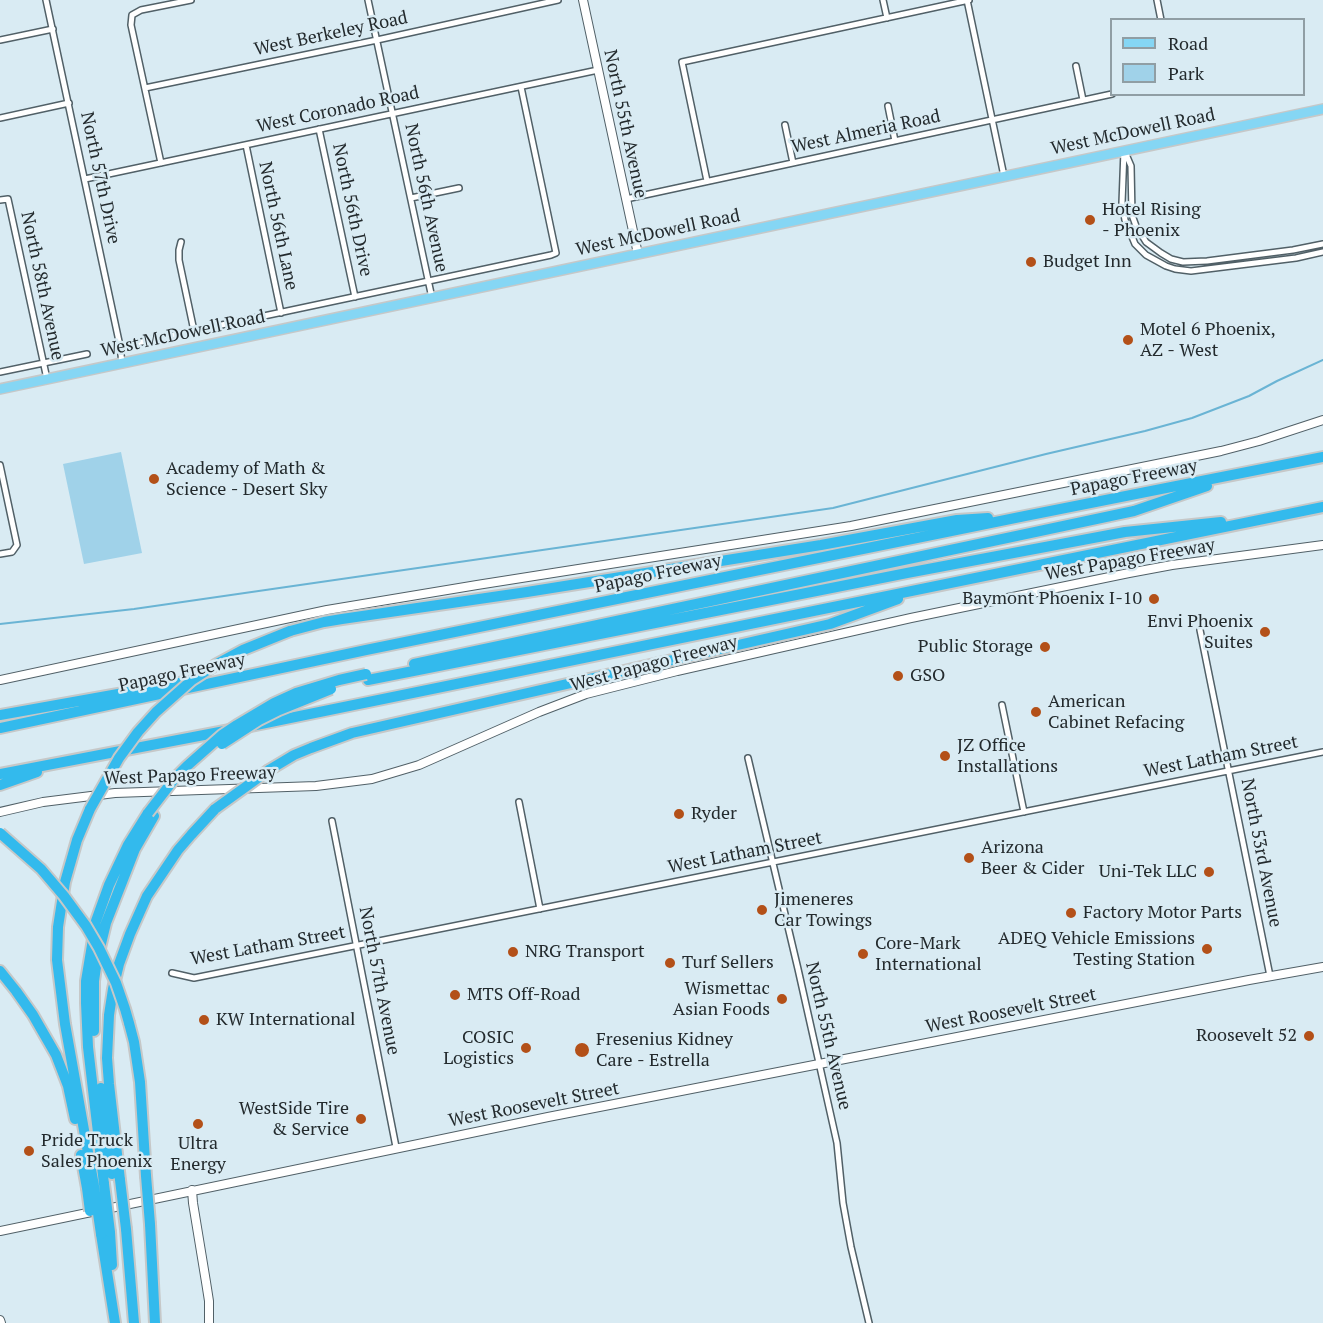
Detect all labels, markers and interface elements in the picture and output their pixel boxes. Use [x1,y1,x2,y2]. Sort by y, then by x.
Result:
street label: West Berkeley Road [252,7,410,61]
legend [1110,18,1305,96]
text: Road [1168,31,1208,55]
street label: North 55th Avenue [599,48,651,200]
text: Park [1168,61,1204,85]
street label: West Coronado Road [255,82,421,138]
street label: West McDowell Road [1049,104,1217,160]
street label: West Almeria Road [790,106,942,158]
street label: North 57th Drive [75,110,125,246]
street label: North 56th Avenue [400,122,452,274]
street label: North 56th Drive [327,142,377,278]
street label: North 56th Lane [254,160,302,292]
place label: Hotel Rising - Phoenix [1102,199,1201,242]
street label: West McDowell Road [574,205,742,261]
street label: North 58th Avenue [16,210,68,362]
marker: Hotel Rising - Phoenix [1083,213,1097,227]
place label: Budget Inn [1043,251,1132,273]
marker: Budget Inn [1024,255,1038,269]
street label: West McDowell Road [99,306,267,362]
place label: Motel 6 Phoenix, AZ - West [1140,319,1276,362]
marker: Motel 6 Phoenix, AZ - West [1121,333,1135,347]
street label: Papago Freeway [1069,455,1199,501]
place label: Academy of Math & Science - Desert Sky [166,458,327,500]
marker: Academy of Math & Science - Desert Sky [147,472,161,486]
street label: West Papago Freeway [1043,534,1217,586]
street label: Papago Freeway [593,550,723,598]
place label: Baymont Phoenix I-10 [962,588,1142,610]
marker: Baymont Phoenix I-10 [1147,592,1161,606]
place label: Envi Phoenix Suites [1147,611,1253,654]
marker: Envi Phoenix Suites [1258,625,1272,639]
street label: West Papago Freeway [568,631,740,697]
place label: Public Storage [918,636,1033,658]
marker: Public Storage [1038,640,1052,654]
street label: Papago Freeway [117,649,247,697]
place label: GSO [910,665,945,687]
marker: GSO [891,669,905,683]
place label: American Cabinet Refacing [1048,691,1184,734]
marker: American Cabinet Refacing [1029,705,1043,719]
street label: West Latham Street [1142,731,1300,783]
place label: JZ Office Installations [957,735,1058,777]
marker: JZ Office Installations [938,749,952,763]
street label: West Papago Freeway [103,762,277,790]
street label: North 53rd Avenue [1236,777,1286,929]
place label: Ryder [691,803,737,825]
marker: Ryder [672,807,686,821]
street label: West Latham Street [666,827,824,879]
place label: Arizona Beer & Cider [981,837,1084,880]
marker: Arizona Beer & Cider [962,851,976,865]
place label: Uni-Tek LLC [1099,861,1197,883]
marker: Uni-Tek LLC [1202,865,1216,879]
place label: Jimeneres Car Towings [774,889,872,932]
place label: Factory Motor Parts [1083,902,1242,924]
marker: Jimeneres Car Towings [755,903,769,917]
street label: North 57th Avenue [354,905,404,1057]
marker: Factory Motor Parts [1064,906,1078,920]
street label: West Latham Street [189,922,347,970]
place label: ADEQ Vehicle Emissions Testing Station [998,928,1195,970]
place label: Core-Mark International [875,933,982,976]
place label: NRG Transport [525,941,645,963]
marker: ADEQ Vehicle Emissions Testing Station [1200,942,1214,956]
marker: NRG Transport [506,945,520,959]
marker: Core-Mark International [856,947,870,961]
place label: Turf Sellers [682,952,774,974]
marker: Turf Sellers [663,956,677,970]
street label: North 55th Avenue [800,960,856,1112]
place label: Wismettac Asian Foods [673,978,770,1020]
place label: MTS Off-Road [467,984,581,1006]
street label: West Roosevelt Street [924,984,1098,1038]
marker: MTS Off-Road [448,988,462,1002]
marker: Wismettac Asian Foods [775,992,789,1006]
place label: KW International [216,1009,355,1031]
marker: KW International [197,1013,211,1027]
place label: Roosevelt 52 [1196,1025,1297,1047]
place label: COSIC Logistics [443,1027,514,1070]
place label: Fresenius Kidney Care - Estrella [596,1029,733,1072]
marker: Roosevelt 52 [1302,1029,1316,1043]
marker: COSIC Logistics [519,1041,533,1055]
marker: Fresenius Kidney Care - Estrella [573,1041,591,1059]
street label: West Roosevelt Street [447,1078,621,1132]
place label: WestSide Tire & Service [239,1098,349,1140]
marker: WestSide Tire & Service [354,1112,368,1126]
marker: Ultra Energy [191,1117,205,1131]
place label: Pride Truck Sales Phoenix [41,1130,152,1172]
place label: Ultra Energy [170,1133,226,1176]
marker: Pride Truck Sales Phoenix [22,1144,36,1158]

